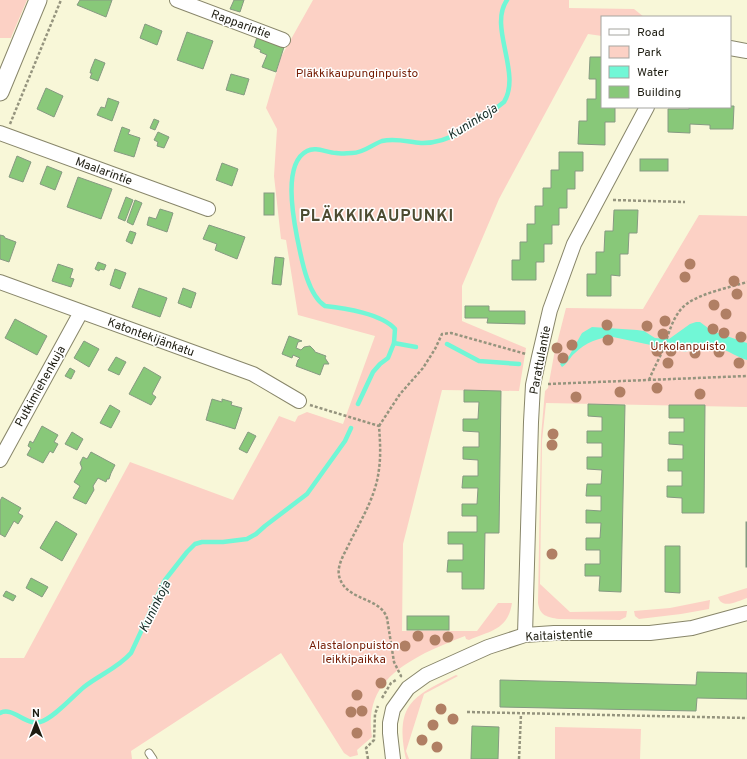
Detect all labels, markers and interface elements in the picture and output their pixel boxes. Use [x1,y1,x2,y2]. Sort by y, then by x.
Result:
street label: Rapparintie [209,7,273,43]
legend [601,16,731,108]
text: Road [637,25,665,41]
text: Park [637,45,662,61]
text: Water [637,65,669,81]
park label: Pläkkikaupunginpuisto [296,66,419,82]
text: Building [637,85,681,101]
water label: Kuninkoja [445,101,501,144]
street label: Maalarintie [73,154,134,190]
district label: PLÄKKIKAUPUNKI [300,205,454,227]
street label: Katontekijänkatu [105,315,196,361]
street label: Parattulantie [526,324,555,396]
park label: Urkolanpuisto [650,339,726,355]
street label: Putkimiehenkuja [12,343,70,430]
water label: Kuninkoja [136,578,175,635]
street label: Kaitaistentie [525,626,593,646]
park label: Alastalonpuiston leikkipaikka [309,638,399,668]
north arrow [16,703,56,743]
text: N [32,707,40,721]

